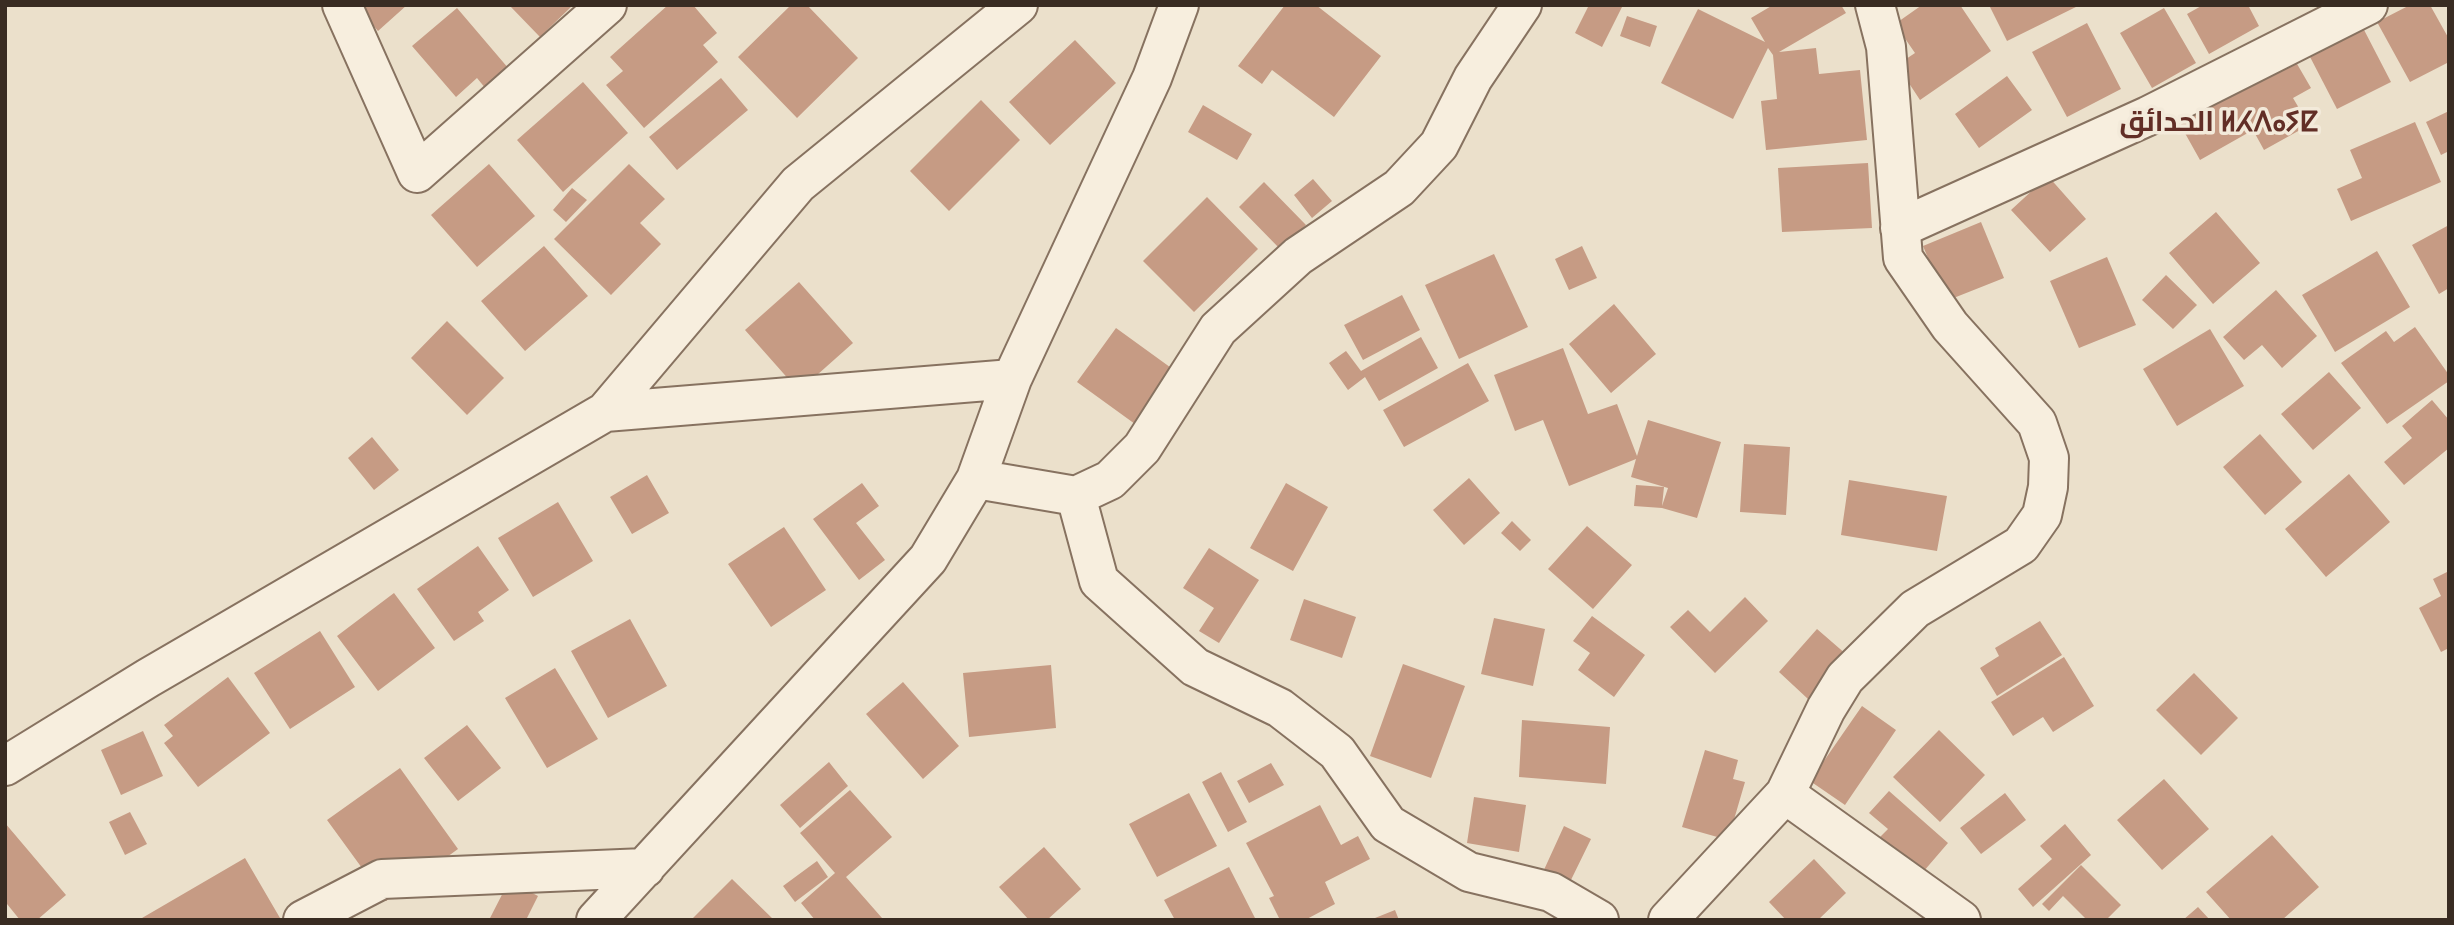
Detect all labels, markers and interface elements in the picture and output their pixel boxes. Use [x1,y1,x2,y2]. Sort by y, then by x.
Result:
district label: الحدائق ⵍⵃⴷⴰⵢⵇ [2119,105,2319,139]

